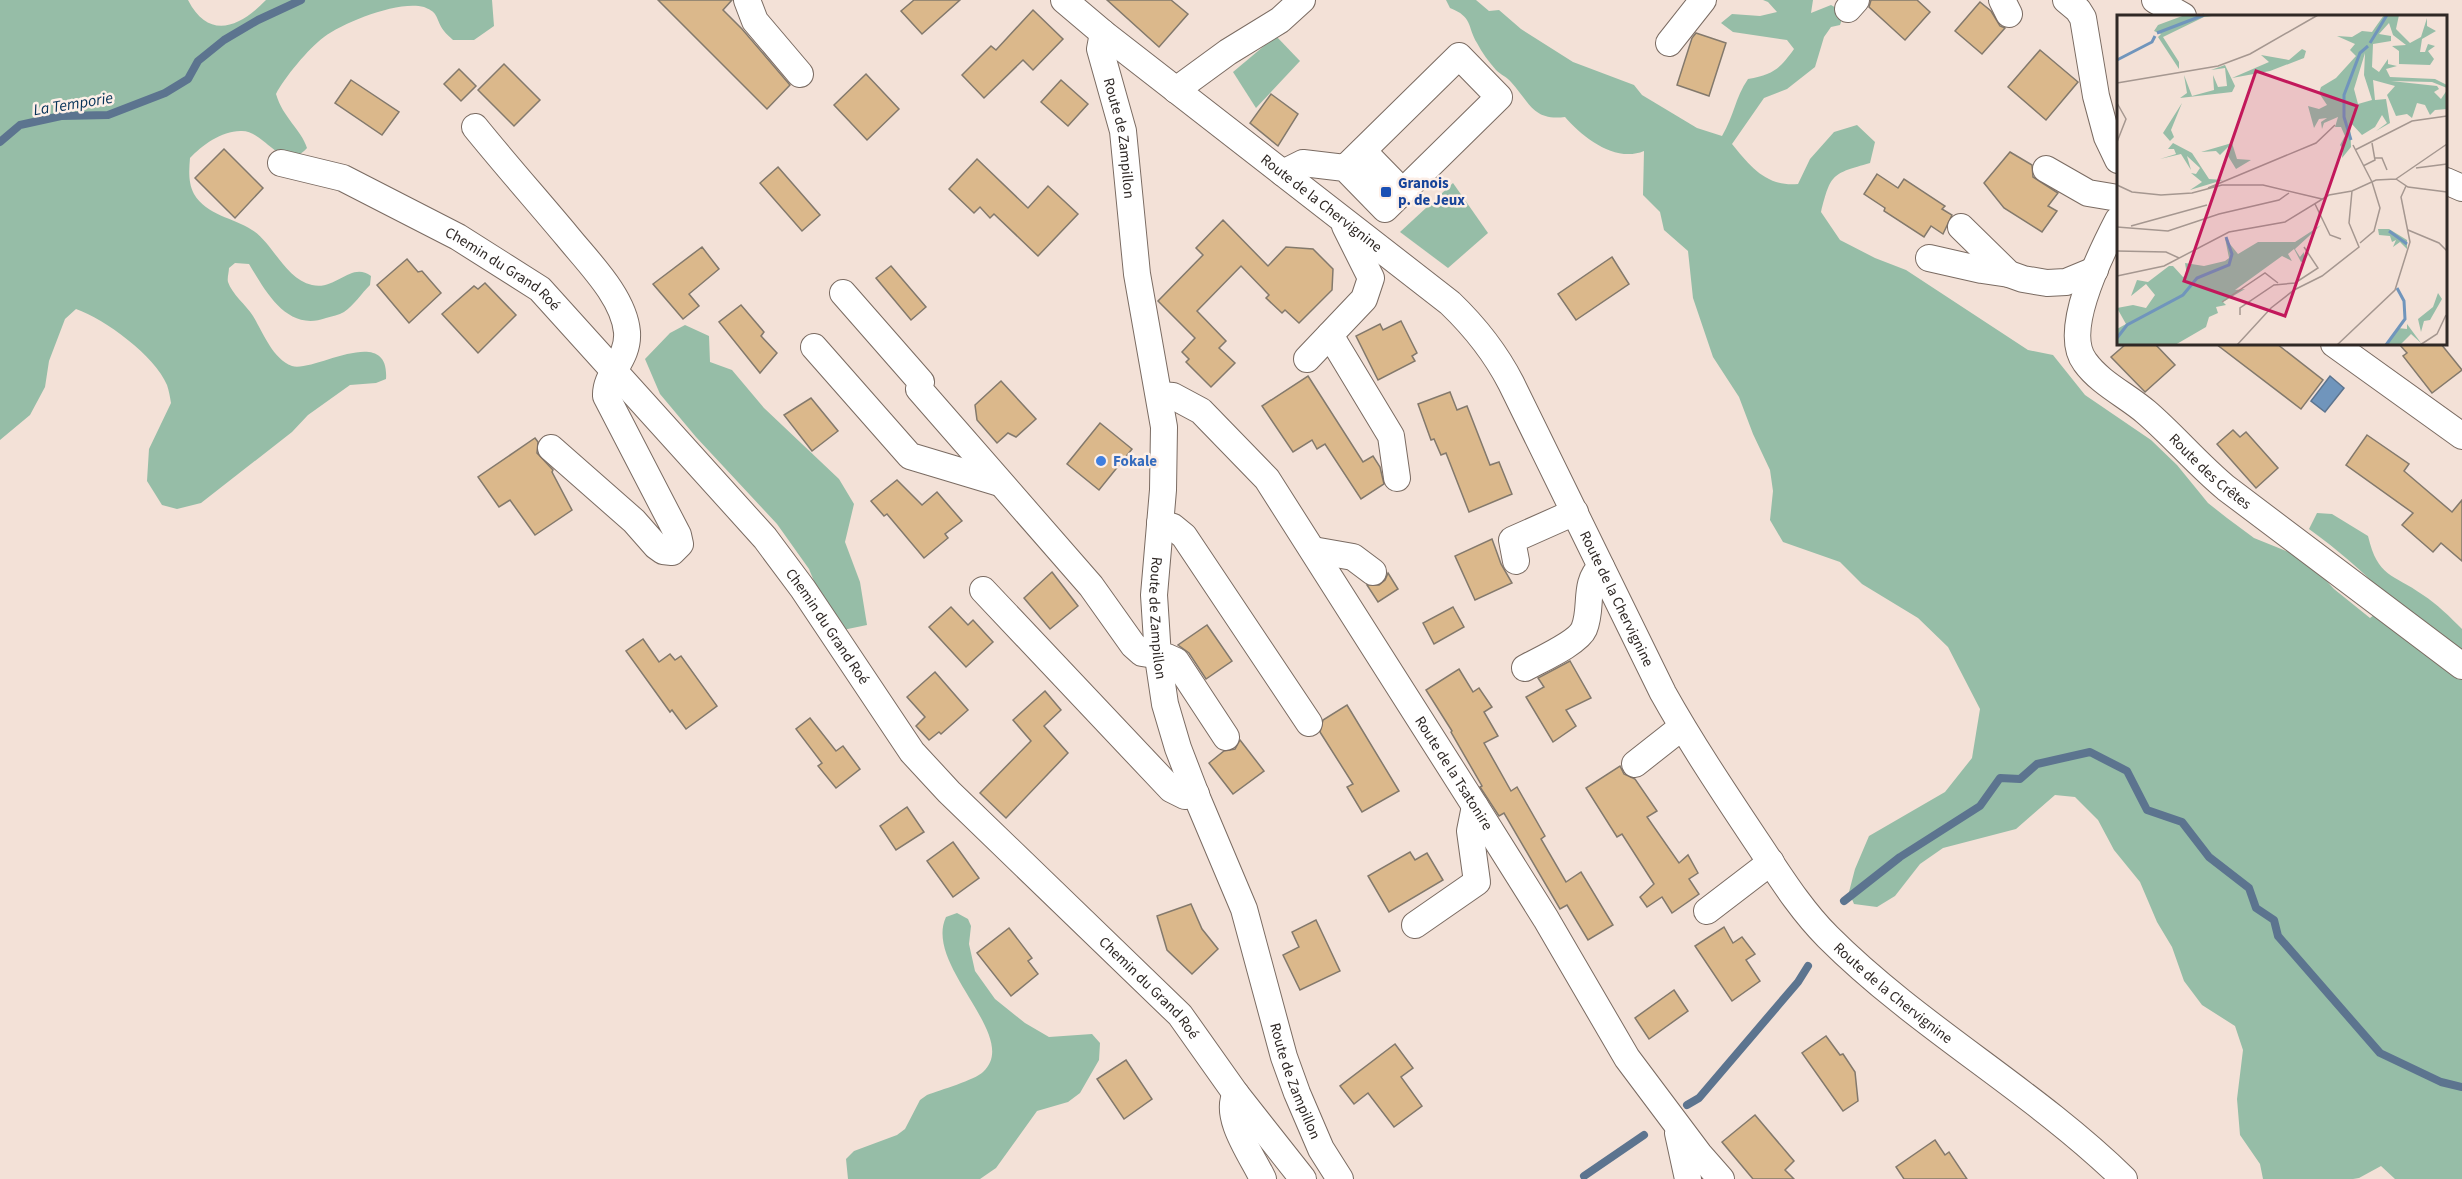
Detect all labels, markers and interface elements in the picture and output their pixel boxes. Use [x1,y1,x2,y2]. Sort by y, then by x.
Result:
inset map [2117,15,2447,345]
street label: Route de Zampillon [1098,76,1140,200]
water label: La Temporie [32,87,115,121]
street label: Route de la Chervignine [1256,149,1386,257]
place label: Granois p. de Jeux [1398,173,1465,211]
marker: Granois p. de Jeux [1379,185,1393,199]
street label: Chemin du Grand Roé [441,222,565,316]
street label: Route des Crêtes [2164,429,2256,515]
place label: Fokale [1113,451,1157,472]
marker: Fokale [1094,454,1108,468]
street label: Route de la Chervignine [1574,527,1659,670]
street label: Route de Zampillon [1143,556,1171,681]
street label: Chemin du Grand Roé [780,564,874,689]
street label: Route de la Tsatonire [1409,712,1498,834]
street label: Chemin du Grand Roé [1094,932,1204,1044]
street label: Route de la Chervignine [1829,938,1957,1049]
street label: Route de Zampillon [1264,1020,1326,1143]

